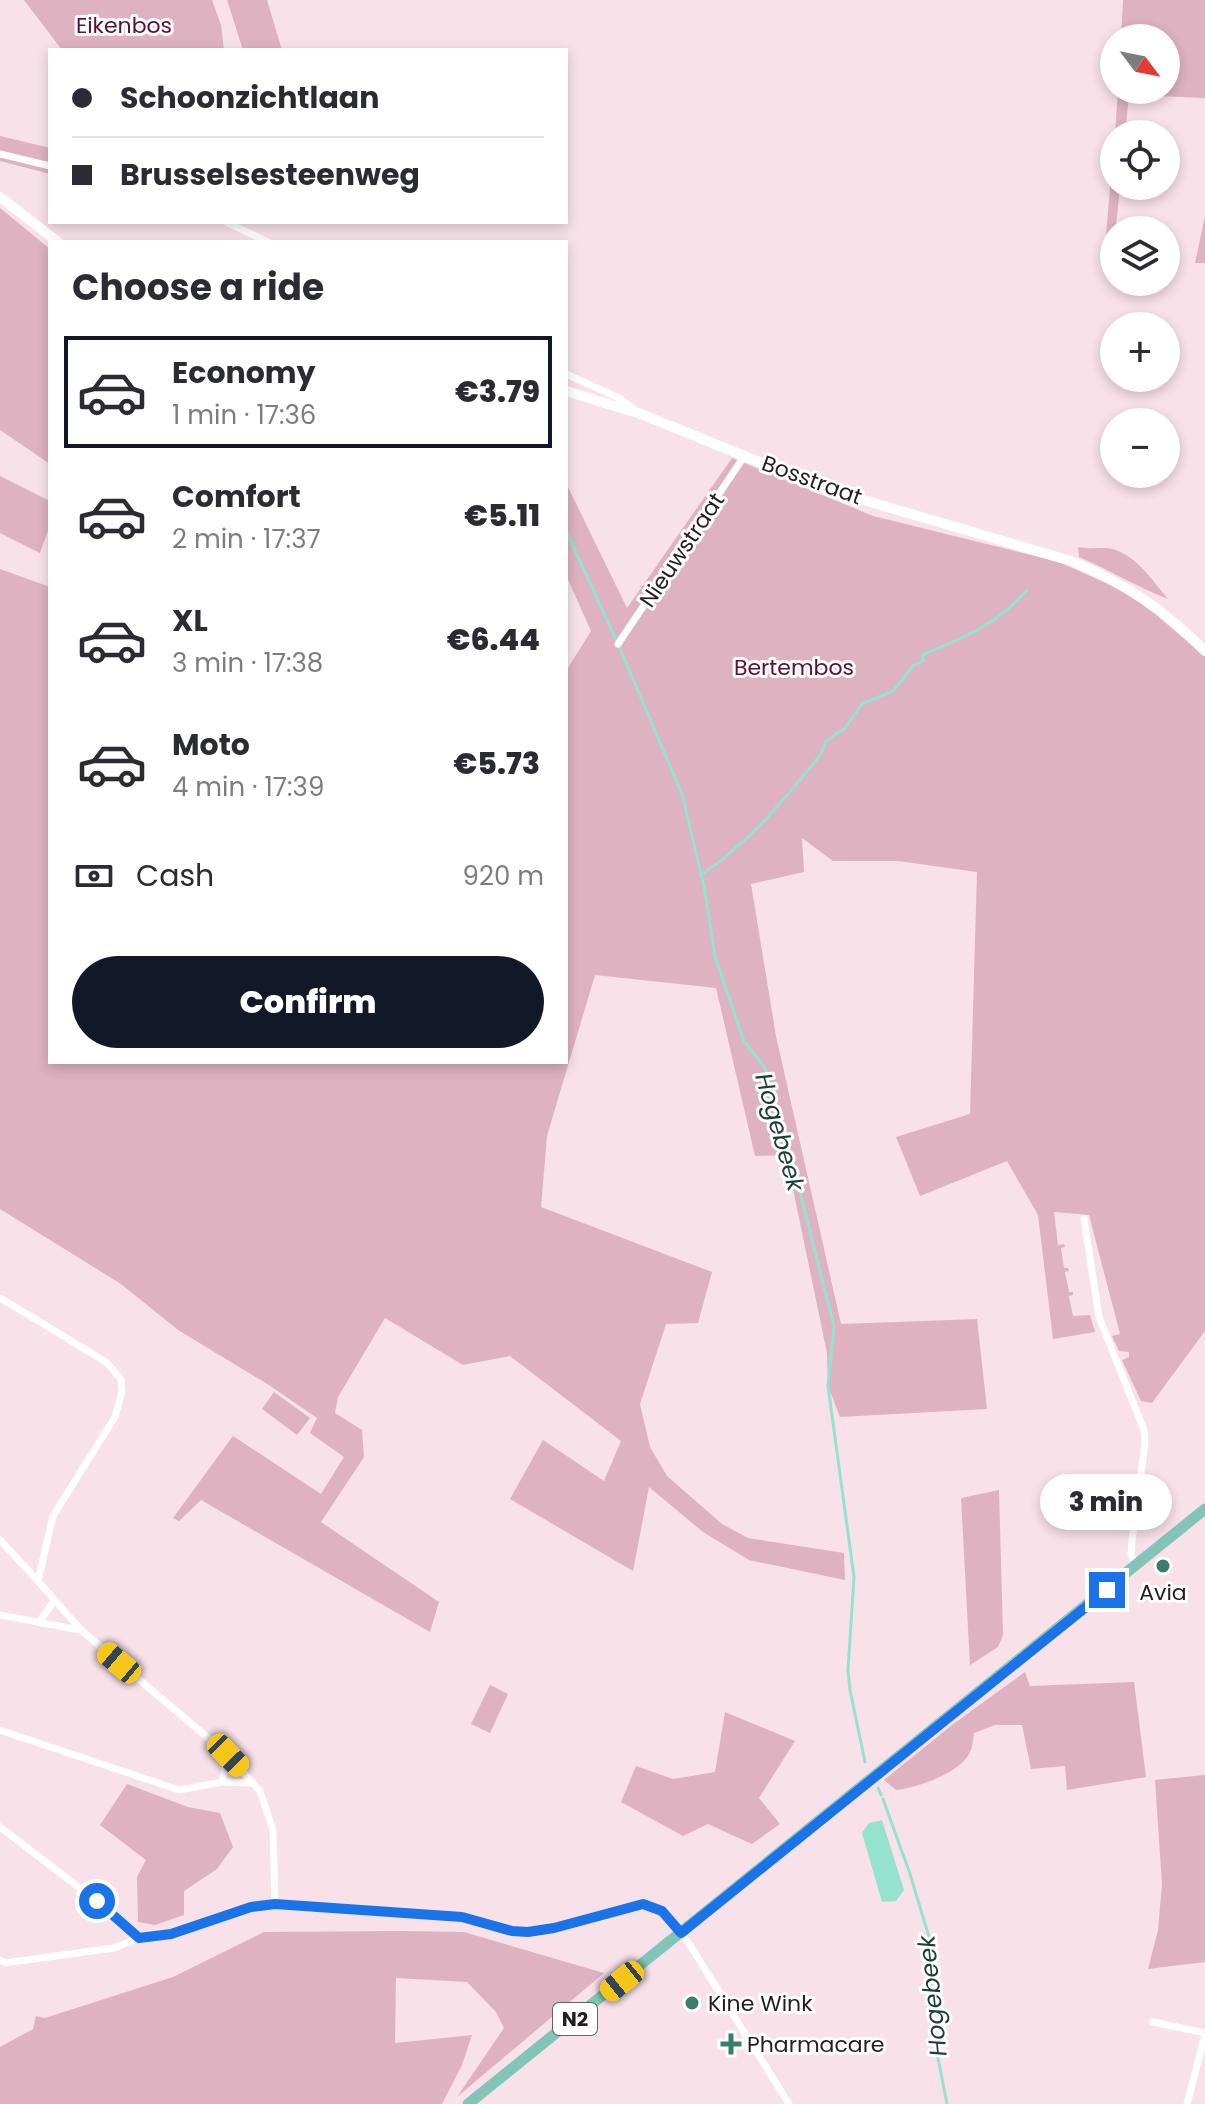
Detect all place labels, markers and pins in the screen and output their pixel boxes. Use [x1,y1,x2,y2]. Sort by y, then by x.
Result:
marker: Avia [1154,1557,1172,1575]
place label: Avia [1139,1577,1187,1608]
place label: Kine Wink [708,1988,813,2019]
marker: Kine Wink [683,1994,701,2012]
place label: Pharmacare [747,2029,885,2060]
marker: Pharmacare [722,2035,740,2053]

